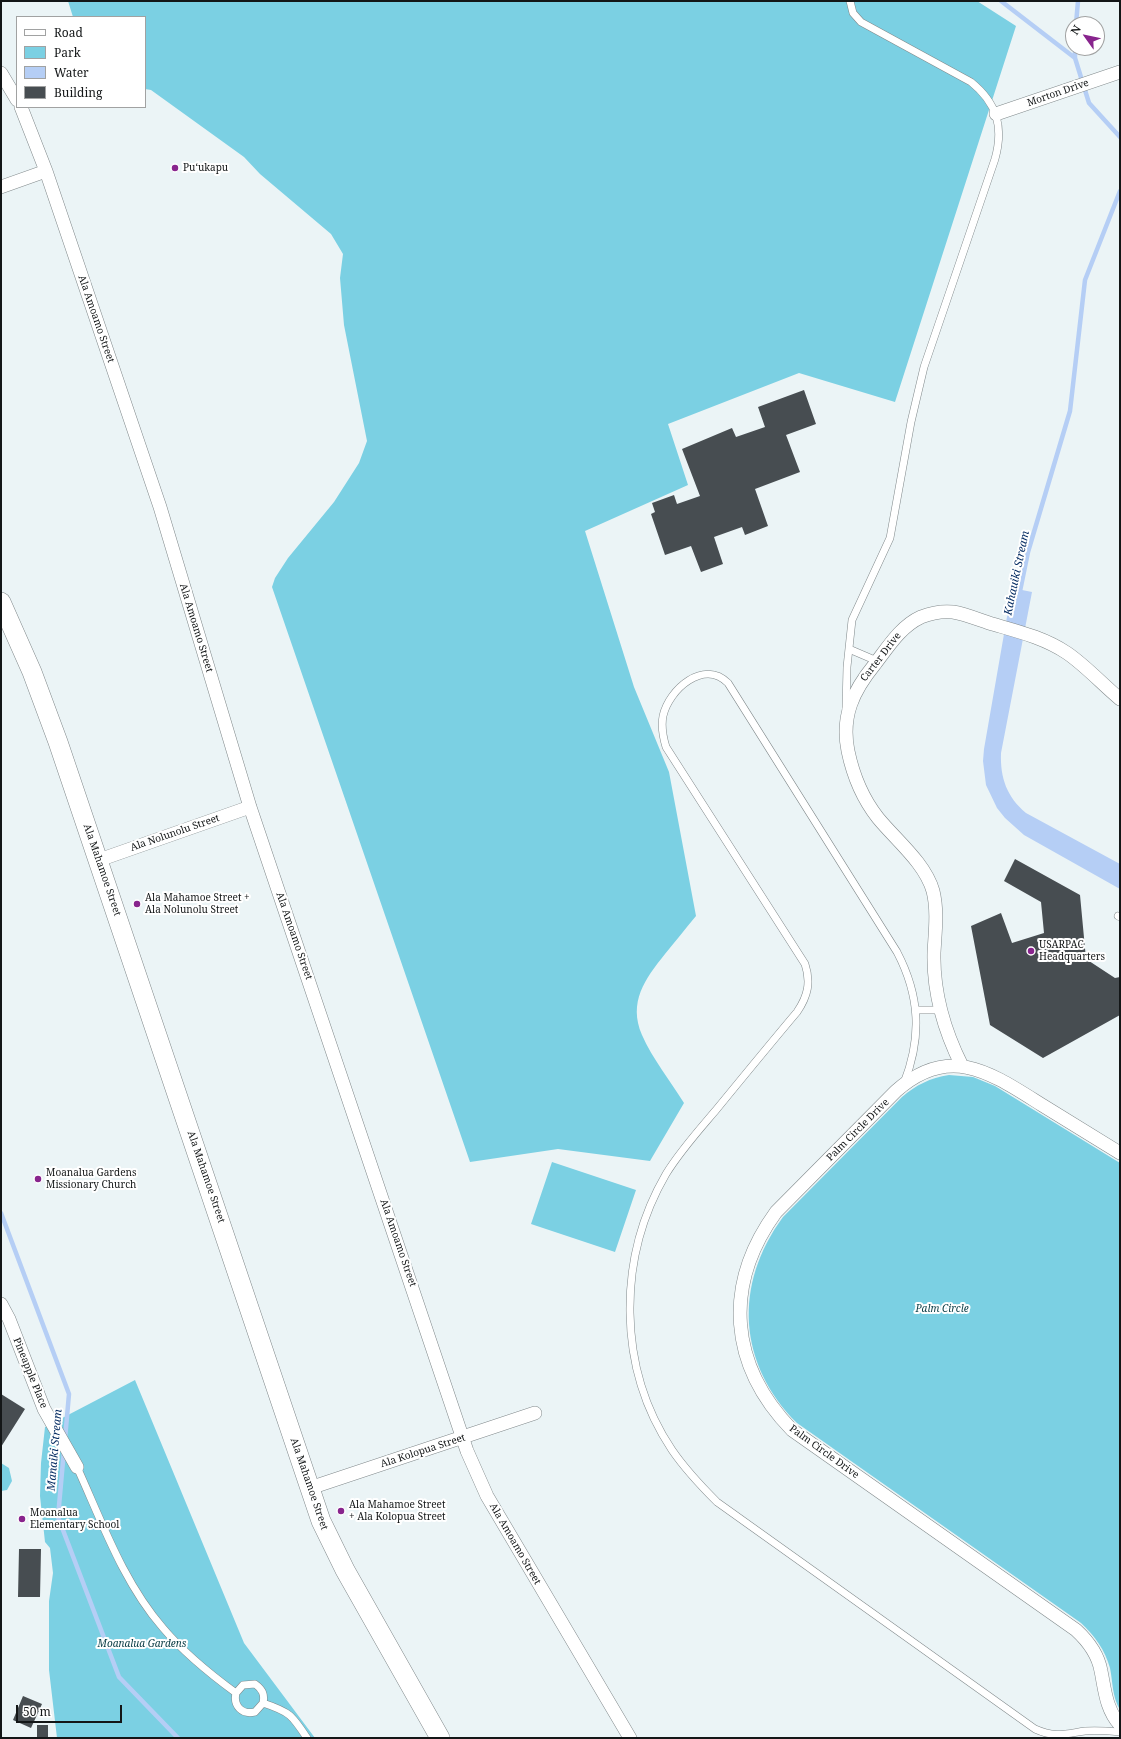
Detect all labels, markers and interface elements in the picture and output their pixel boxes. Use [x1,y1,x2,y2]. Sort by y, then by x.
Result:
legend [16,16,146,108]
north arrow [1065,16,1105,56]
text: N [1067,22,1084,37]
text: Road [54,24,83,41]
text: Park [54,44,81,61]
text: Water [54,64,89,81]
street label: Morton Drive [1026,77,1090,109]
text: Building [54,84,102,101]
place label: Puʻukapu [183,162,228,174]
marker: Puʻukapu [170,163,180,173]
street label: Ala Amoamo Street [75,274,117,364]
water label: Kahauiki Stream [1002,530,1032,616]
street label: Ala Amoamo Street [177,582,215,674]
street label: Carter Drive [858,630,904,684]
street label: Ala Nolunolu Street [129,812,221,854]
street label: Ala Mahamoe Street [81,822,123,918]
street label: Ala Amoamo Street [273,891,315,981]
place label: Ala Mahamoe Street + Ala Nolunolu Street [145,892,250,916]
marker: Ala Mahamoe Street + Ala Nolunolu Street [132,899,142,909]
place label: USARPAC Headquarters [1039,939,1105,962]
marker: USARPAC Headquarters [1026,946,1036,956]
street label: Palm Circle Drive [824,1096,892,1164]
street label: Ala Mahamoe Street [185,1129,227,1225]
place label: Moanalua Gardens Missionary Church [46,1167,136,1190]
marker: Moanalua Gardens Missionary Church [33,1174,43,1184]
street label: Ala Amoamo Street [377,1198,419,1288]
park label: Palm Circle [915,1303,969,1315]
street label: Pineapple Place [10,1336,50,1410]
water label: Manaiki Stream [45,1409,65,1491]
street label: Palm Circle Drive [787,1423,861,1481]
street label: Ala Kolopua Street [379,1432,467,1470]
street label: Ala Mahamoe Street [288,1436,330,1532]
place label: Ala Mahamoe Street + Ala Kolopua Street [349,1499,446,1522]
street label: Ala Amoamo Street [487,1501,543,1587]
marker: Ala Mahamoe Street + Ala Kolopua Street [336,1506,346,1516]
place label: Moanalua Elementary School [30,1507,119,1530]
marker: Moanalua Elementary School [17,1514,27,1524]
park label: Moanalua Gardens [98,1638,186,1650]
scale bar [18,1697,124,1723]
text: 50 m [23,1703,51,1720]

